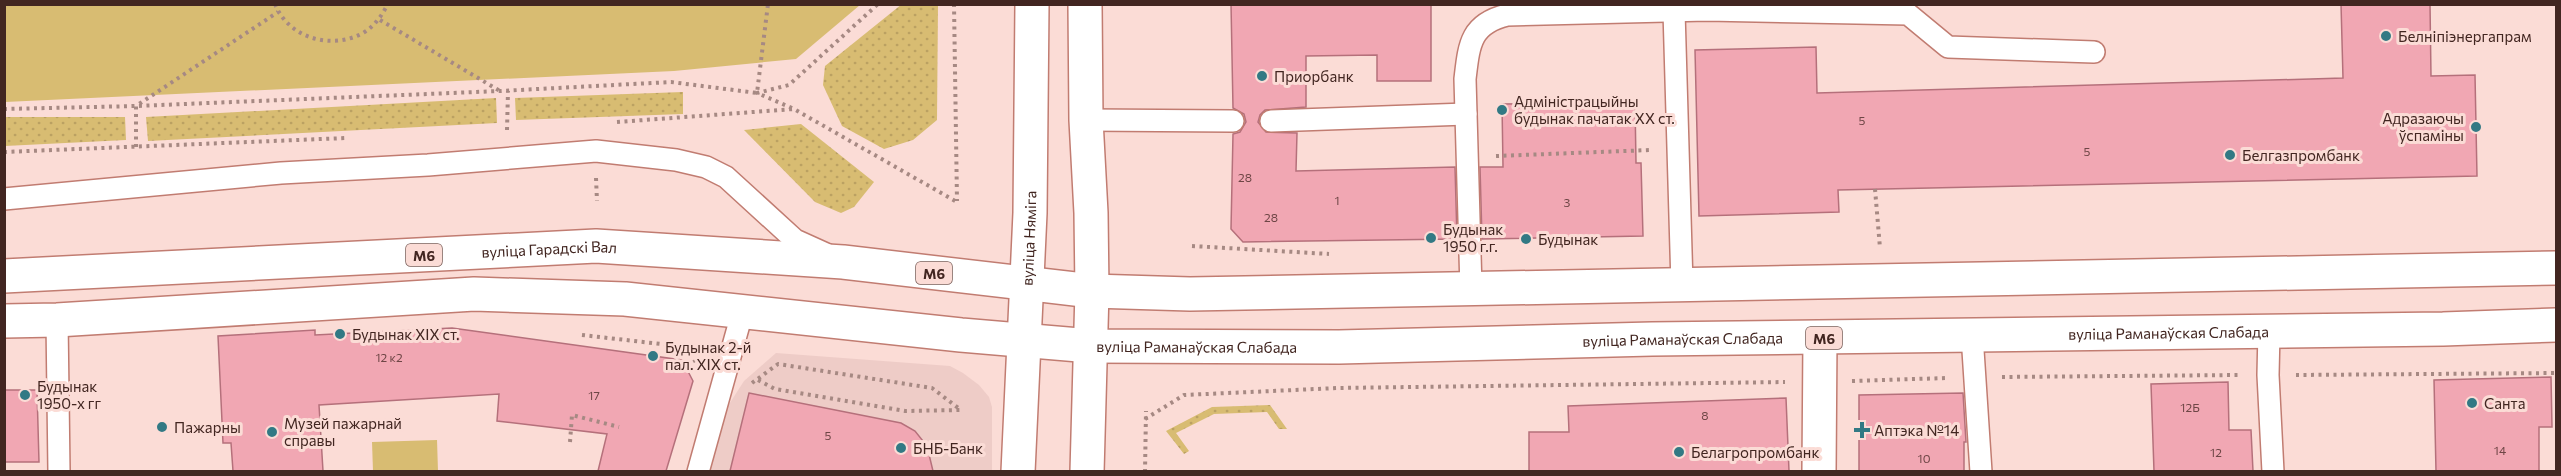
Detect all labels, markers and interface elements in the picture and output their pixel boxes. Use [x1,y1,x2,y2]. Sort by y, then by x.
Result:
place label: Белніпіэнергапрам [2398,27,2532,45]
marker: Белніпіэнергапрам [2379,29,2393,43]
place label: Приорбанк [1274,67,1354,85]
marker: Приорбанк [1255,69,1269,83]
place label: Адміністрацыйны будынак пачатак XX ст. [1514,92,1675,127]
marker: Адміністрацыйны будынак пачатак XX ст. [1495,103,1509,117]
place label: Адразаючы ўспаміны [2382,109,2464,144]
house number: 5 [1859,113,1866,127]
marker: Адразаючы ўспаміны [2469,120,2483,134]
house number: 5 [2084,144,2091,158]
place label: Белгазпромбанк [2242,146,2360,164]
marker: Белгазпромбанк [2223,148,2237,162]
house number: 28 [1238,170,1252,184]
street label: вуліца Няміга [1018,191,1039,286]
house number: 1 [1334,193,1340,207]
house number: 3 [1564,195,1571,209]
house number: 28 [1264,210,1278,224]
place label: Будынак 1950 г.г. [1443,220,1503,255]
place label: Будынак [1538,230,1598,248]
marker: Будынак 1950 г.г. [1424,231,1438,245]
marker: Будынак [1519,232,1533,246]
street label: вуліца Гарадскі Вал [481,237,618,261]
road number: М6 [406,244,442,266]
road number: М6 [916,262,952,284]
street label: вуліца Раманаўская Слабада [2068,322,2269,343]
place label: Будынак XIX ст. [352,325,460,343]
marker: Будынак XIX ст. [333,327,347,341]
road number: М6 [1806,327,1842,349]
street label: вуліца Раманаўская Слабада [1582,328,1783,350]
street label: вуліца Раманаўская Слабада [1096,337,1297,356]
place label: Будынак 2-й пал. ХІХ ст. [665,338,751,373]
marker: Будынак 2-й пал. ХІХ ст. [646,349,660,363]
house number: 12 к2 [375,350,403,364]
place label: Будынак 1950-х гг [37,377,101,412]
marker: Будынак 1950-х гг [18,388,32,402]
house number: 17 [588,388,600,402]
place label: Санта [2484,394,2525,412]
marker: Санта [2465,396,2479,410]
house number: 12Б [2180,400,2200,414]
house number: 8 [1701,408,1709,422]
place label: Музей пажарнай справы [284,414,402,449]
place label: Пажарны [174,418,241,436]
marker: Пажарны [155,420,169,434]
place label: Аптэка №14 [1874,421,1959,439]
marker: Аптэка №14 [1855,423,1869,437]
marker: Музей пажарнай справы [265,425,279,439]
house number: 5 [825,428,832,442]
place label: БНБ-Банк [913,439,983,457]
marker: БНБ-Банк [894,441,908,455]
place label: Белагропромбанк [1691,443,1819,461]
house number: 14 [2494,443,2506,457]
marker: Белагропромбанк [1672,445,1686,459]
house number: 12 [2210,445,2222,459]
house number: 10 [1918,451,1931,465]

